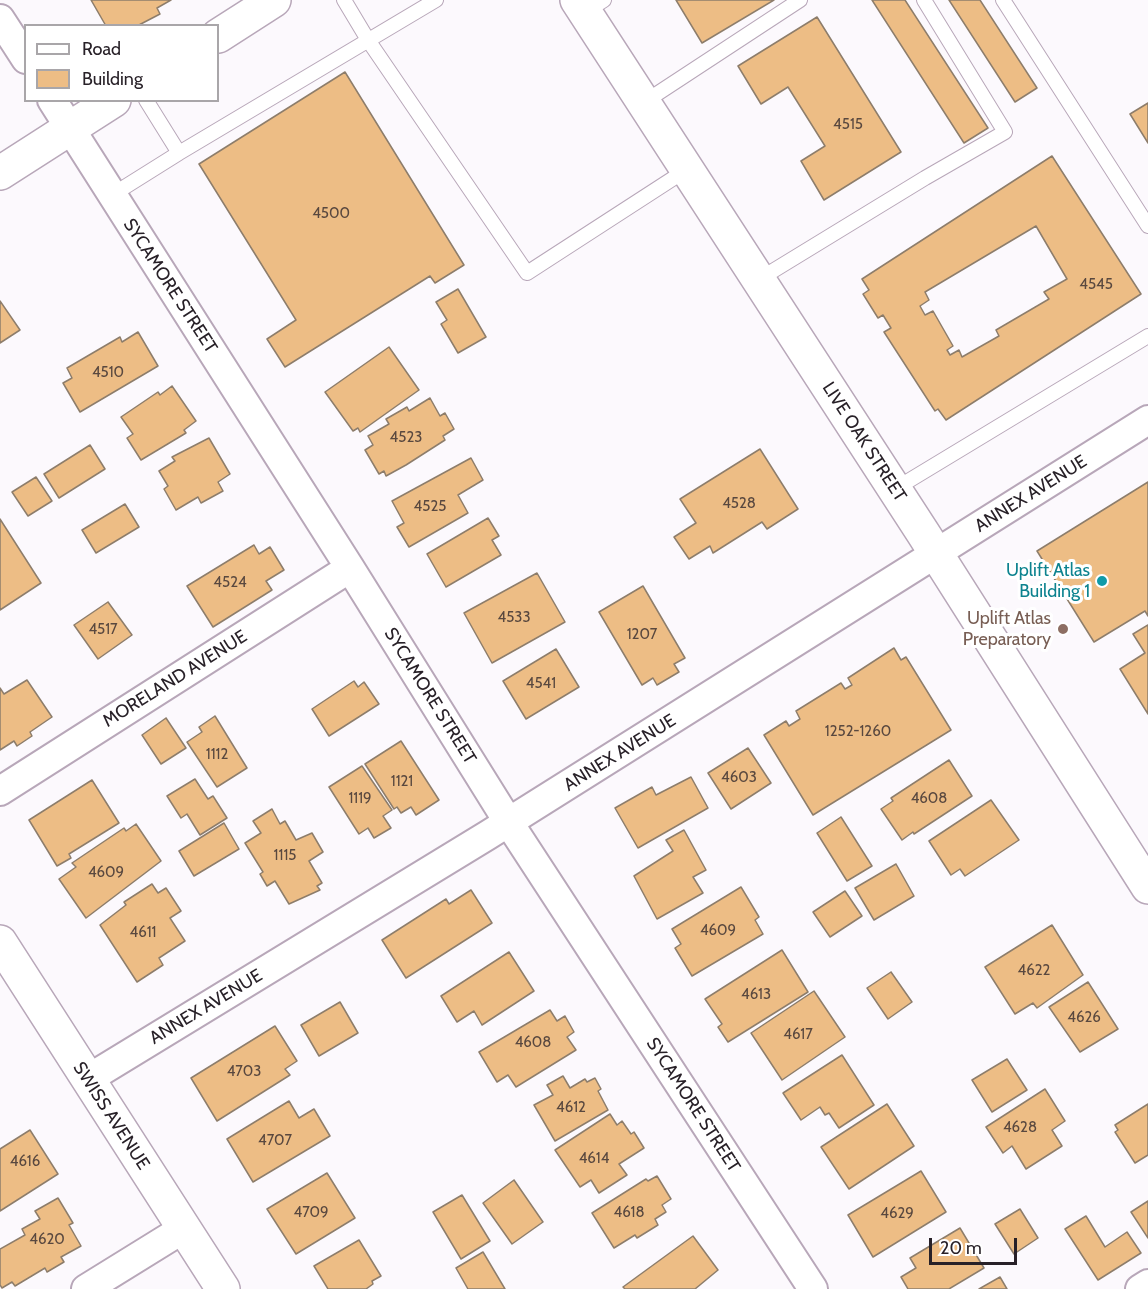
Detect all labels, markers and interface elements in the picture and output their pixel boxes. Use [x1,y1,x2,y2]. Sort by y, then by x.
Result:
legend [24,24,219,102]
text: Road [82,38,121,60]
text: Building [82,68,143,90]
house number: 4515 [833,116,863,134]
house number: 4500 [312,205,350,223]
street label: SYCAMORE STREET [118,215,222,357]
house number: 4545 [1079,276,1113,294]
house number: 4510 [92,364,124,382]
street label: LIVE OAK STREET [817,378,911,506]
house number: 4523 [390,429,422,447]
street label: ANNEX AVENUE [971,451,1091,537]
house number: 4528 [722,495,756,513]
house number: 4525 [414,498,446,516]
place label: Uplift Atlas Building 1 [1006,560,1090,602]
house number: 4524 [213,574,247,592]
marker: Uplift Atlas Building 1 [1095,574,1109,588]
place label: Uplift Atlas Preparatory [963,608,1051,650]
house number: 4533 [497,609,531,627]
house number: 4517 [88,621,118,639]
marker: Uplift Atlas Preparatory [1056,622,1070,636]
street label: SYCAMORE STREET [379,624,481,768]
street label: MORELAND AVENUE [99,626,251,732]
house number: 1207 [627,626,657,644]
house number: 4541 [526,675,556,693]
street label: ANNEX AVENUE [560,710,680,796]
house number: 1252-1260 [825,723,891,741]
house number: 1112 [206,746,228,764]
house number: 4603 [721,769,757,787]
house number: 1121 [391,773,413,791]
house number: 1119 [348,790,372,808]
house number: 4608 [911,790,947,808]
house number: 1115 [274,847,296,865]
house number: 4609 [88,864,124,882]
house number: 4609 [700,922,736,940]
house number: 4611 [130,924,156,942]
house number: 4622 [1018,962,1050,980]
street label: ANNEX AVENUE [146,965,266,1049]
house number: 4613 [741,986,771,1004]
house number: 4626 [1067,1009,1101,1027]
house number: 4617 [783,1026,813,1044]
house number: 4608 [515,1034,551,1052]
street label: SYCAMORE STREET [641,1034,745,1176]
street label: SWISS AVENUE [68,1058,154,1174]
house number: 4703 [227,1063,261,1081]
house number: 4612 [556,1099,586,1117]
house number: 4628 [1003,1119,1037,1137]
house number: 4707 [258,1132,292,1150]
house number: 4614 [579,1150,609,1168]
house number: 4616 [10,1153,40,1171]
house number: 4709 [293,1204,329,1222]
house number: 4618 [613,1204,645,1222]
house number: 4629 [880,1205,914,1223]
scale bar [932,1226,1020,1264]
house number: 4620 [29,1231,65,1249]
text: 20 m [940,1237,982,1259]

